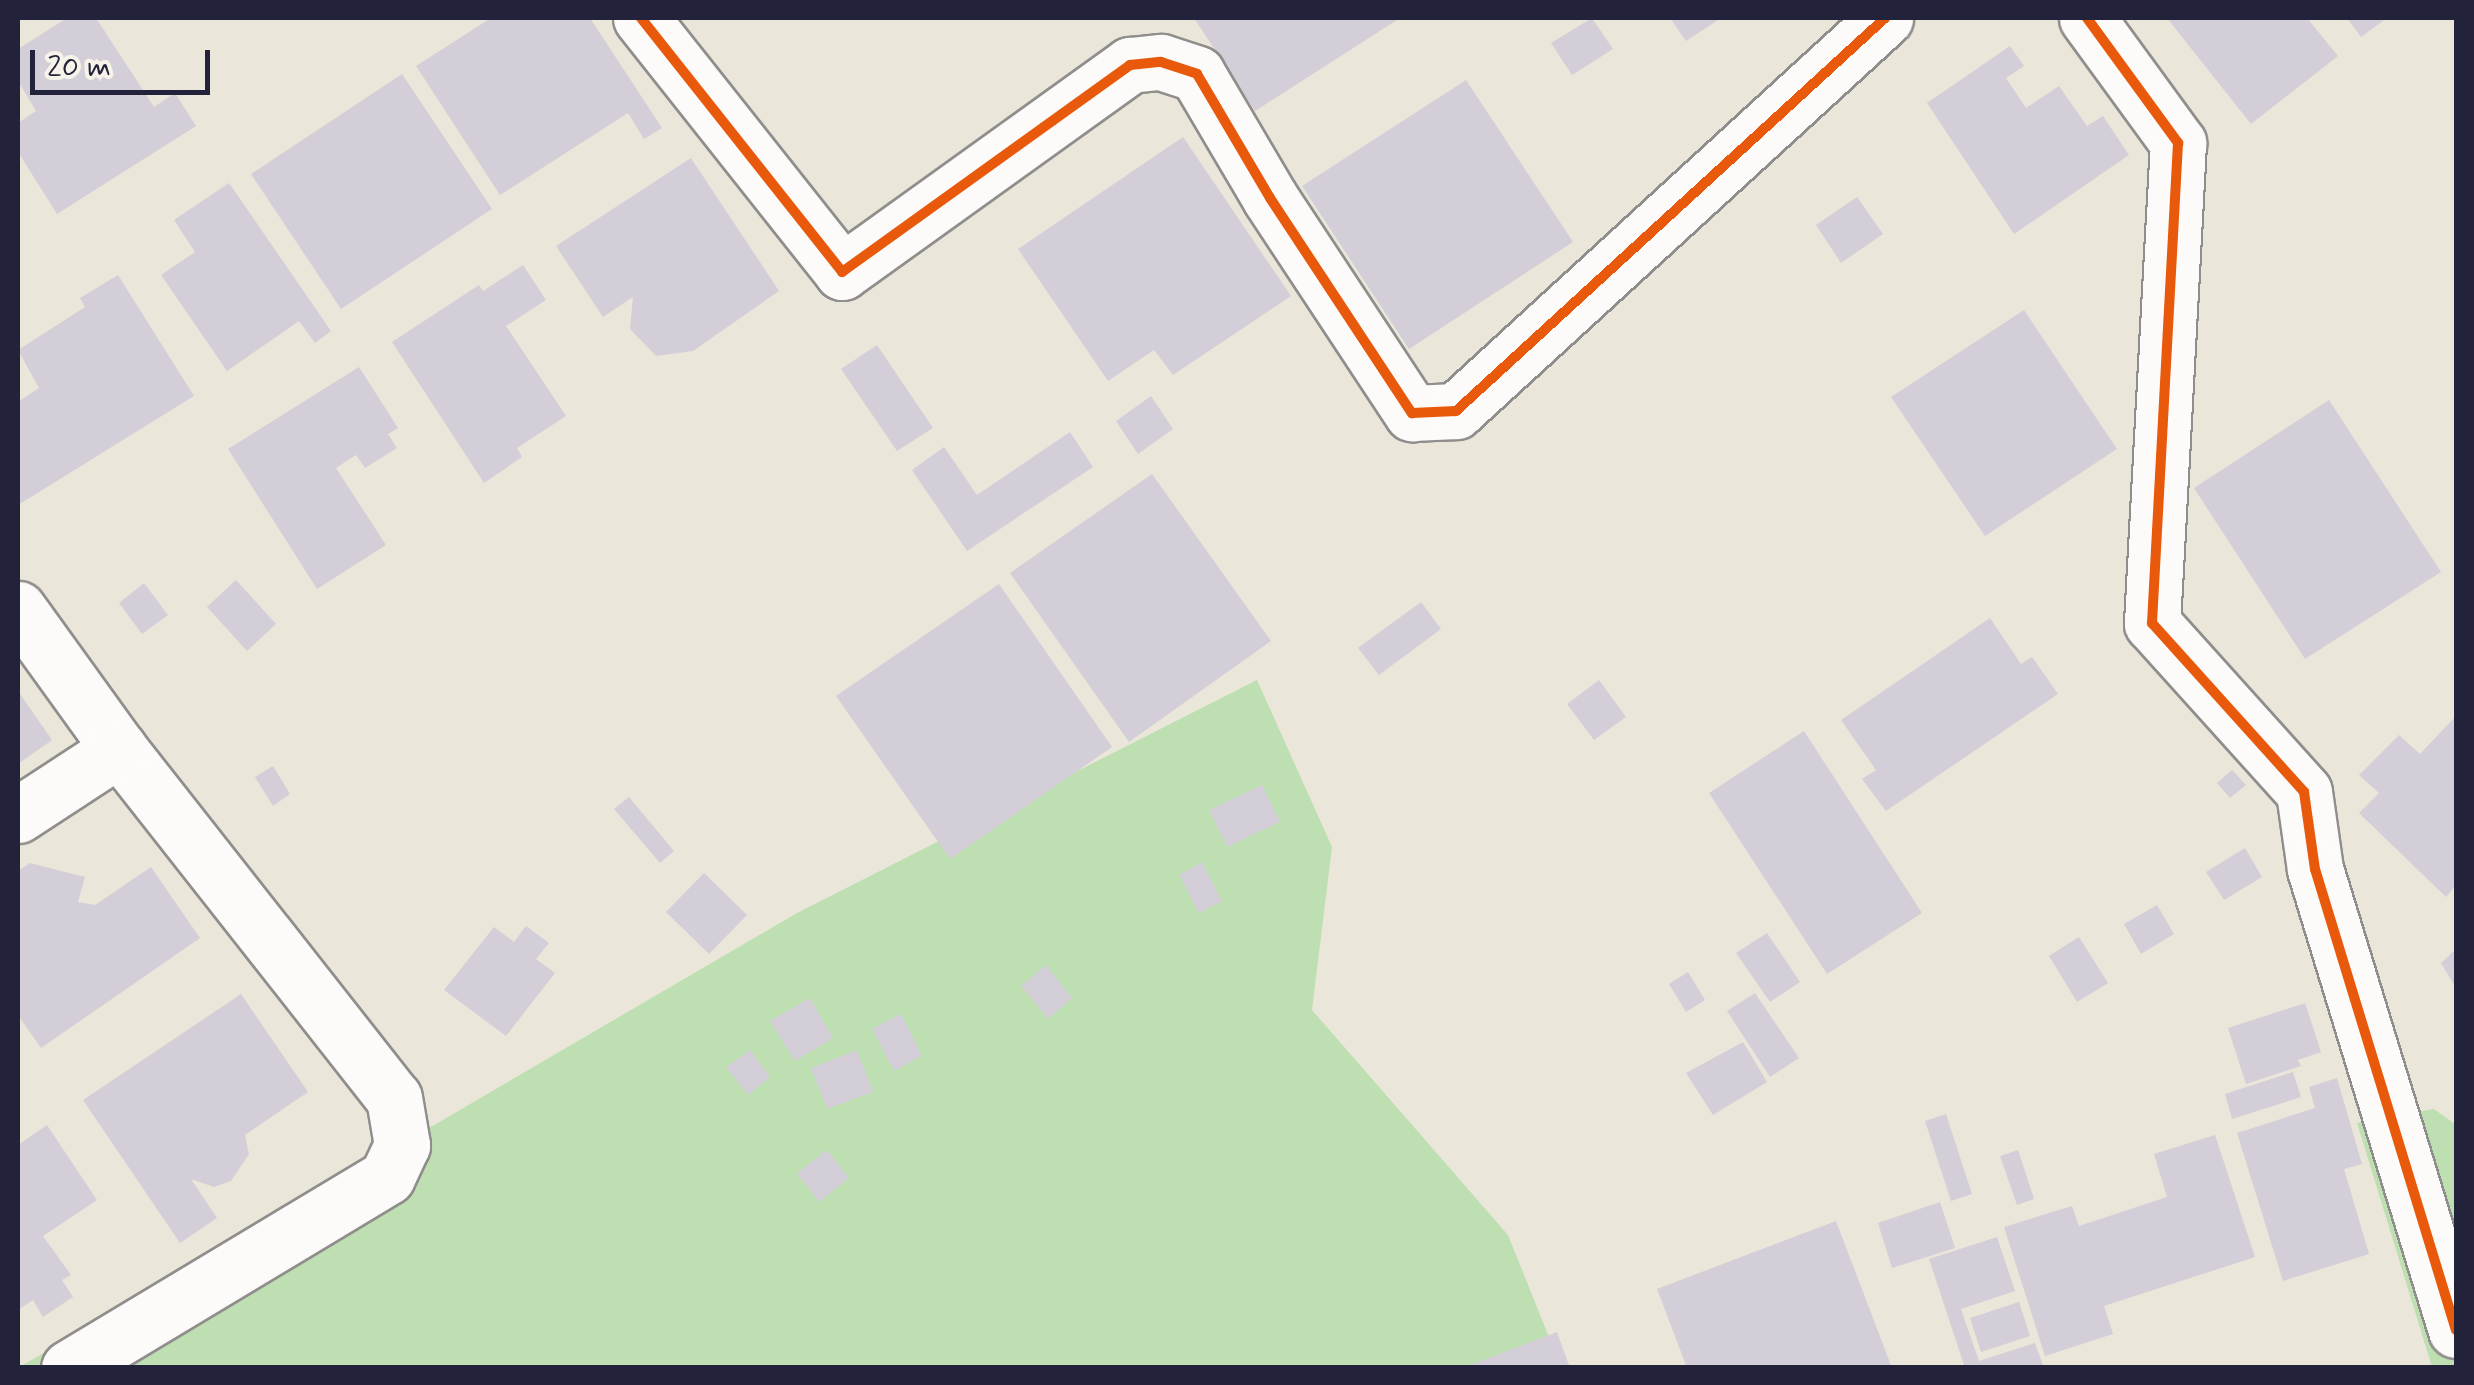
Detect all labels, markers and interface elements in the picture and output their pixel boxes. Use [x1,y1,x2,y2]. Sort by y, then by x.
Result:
scale bar [35,30,215,92]
text: 20 m [47,48,111,87]

